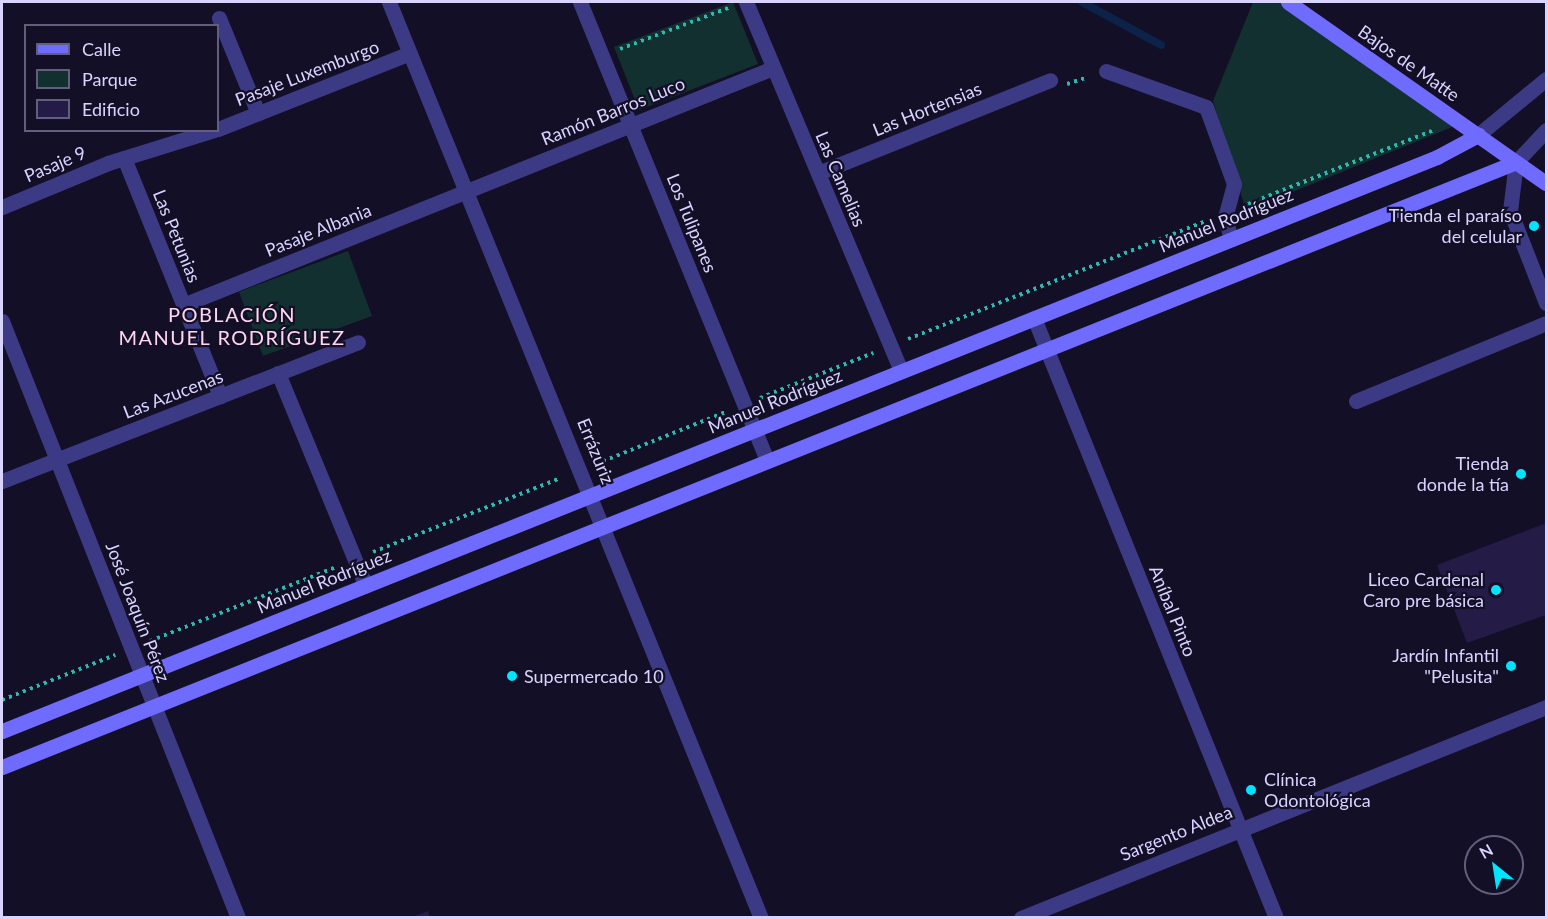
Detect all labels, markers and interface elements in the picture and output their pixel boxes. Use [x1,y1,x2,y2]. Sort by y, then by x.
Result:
street label: Bajos de Matte [1354,20,1464,106]
legend [24,24,219,132]
street label: Pasaje Luxemburgo [232,36,382,110]
text: Calle [82,38,121,60]
text: Parque [82,68,137,90]
street label: Ramón Barros Luco [538,72,688,150]
street label: Las Hortensias [869,77,985,141]
text: Edificio [82,98,140,120]
street label: Las Camelias [811,128,871,230]
street label: Pasaje 9 [21,141,89,187]
street label: Los Tulipanes [662,170,722,276]
street label: Manuel Rodríguez [1156,183,1296,257]
street label: Las Petunias [149,187,205,285]
street label: Pasaje Albania [261,199,375,261]
place label: Tienda el paraíso del celular [1389,205,1522,248]
marker: Tienda el paraíso del celular [1527,219,1541,233]
district label: POBLACIÓN MANUEL RODRÍGUEZ [118,303,346,350]
street label: Manuel Rodríguez [705,364,845,438]
street label: Las Azucenas [120,365,226,423]
street label: Errázuriz [573,415,619,487]
place label: Tienda donde la tía [1417,453,1509,496]
marker: Tienda donde la tía [1514,467,1528,481]
street label: José Joaquín Pérez [101,539,175,685]
street label: Manuel Rodríguez [254,544,394,618]
street label: Aníbal Pinto [1145,562,1201,660]
place label: Liceo Cardenal Caro pre básica [1363,569,1484,612]
marker: Liceo Cardenal Caro pre básica [1489,583,1503,597]
place label: Jardín Infantil "Pelusita" [1392,645,1499,688]
marker: Jardín Infantil "Pelusita" [1504,659,1518,673]
place label: Supermercado 10 [524,665,664,687]
marker: Supermercado 10 [505,669,519,683]
place label: Clínica Odontológica [1264,769,1371,812]
marker: Clínica Odontológica [1242,781,1260,799]
street label: Sargento Aldea [1116,801,1236,865]
north arrow [1464,835,1524,895]
text: N [1476,839,1496,862]

